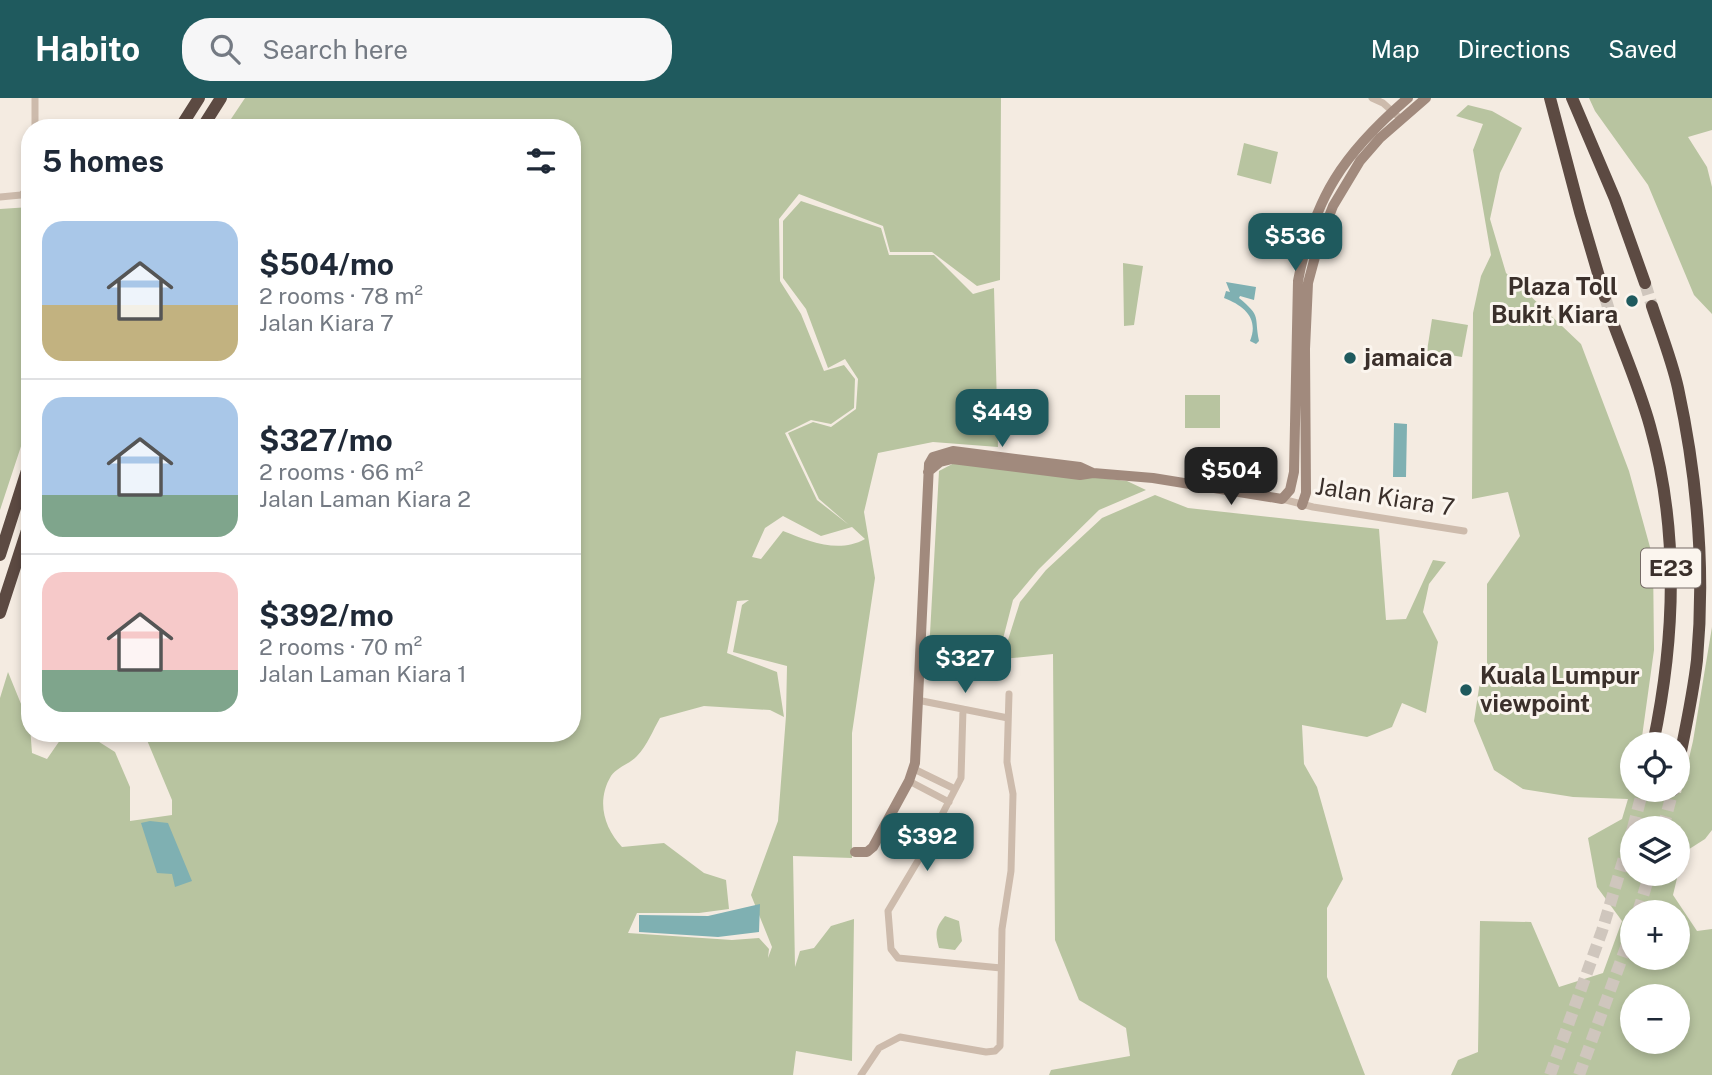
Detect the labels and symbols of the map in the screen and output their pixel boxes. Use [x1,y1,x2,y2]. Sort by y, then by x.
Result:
pin: $536 [1254,214,1336,273]
place label: Plaza Toll Bukit Kiara [1491,272,1618,328]
marker: Plaza Toll Bukit Kiara [1624,293,1640,309]
place label: jamaica [1363,343,1453,371]
marker: jamaica [1342,350,1358,366]
pin: $449 [961,390,1043,449]
pin: $504 [1190,448,1272,507]
street label: Jalan Kiara 7 [1313,471,1457,521]
road number: E23 [1641,548,1701,588]
pin: $327 [924,636,1006,695]
place label: Kuala Lumpur viewpoint [1480,661,1640,717]
marker: Kuala Lumpur viewpoint [1458,682,1474,698]
pin: $392 [886,814,968,873]

